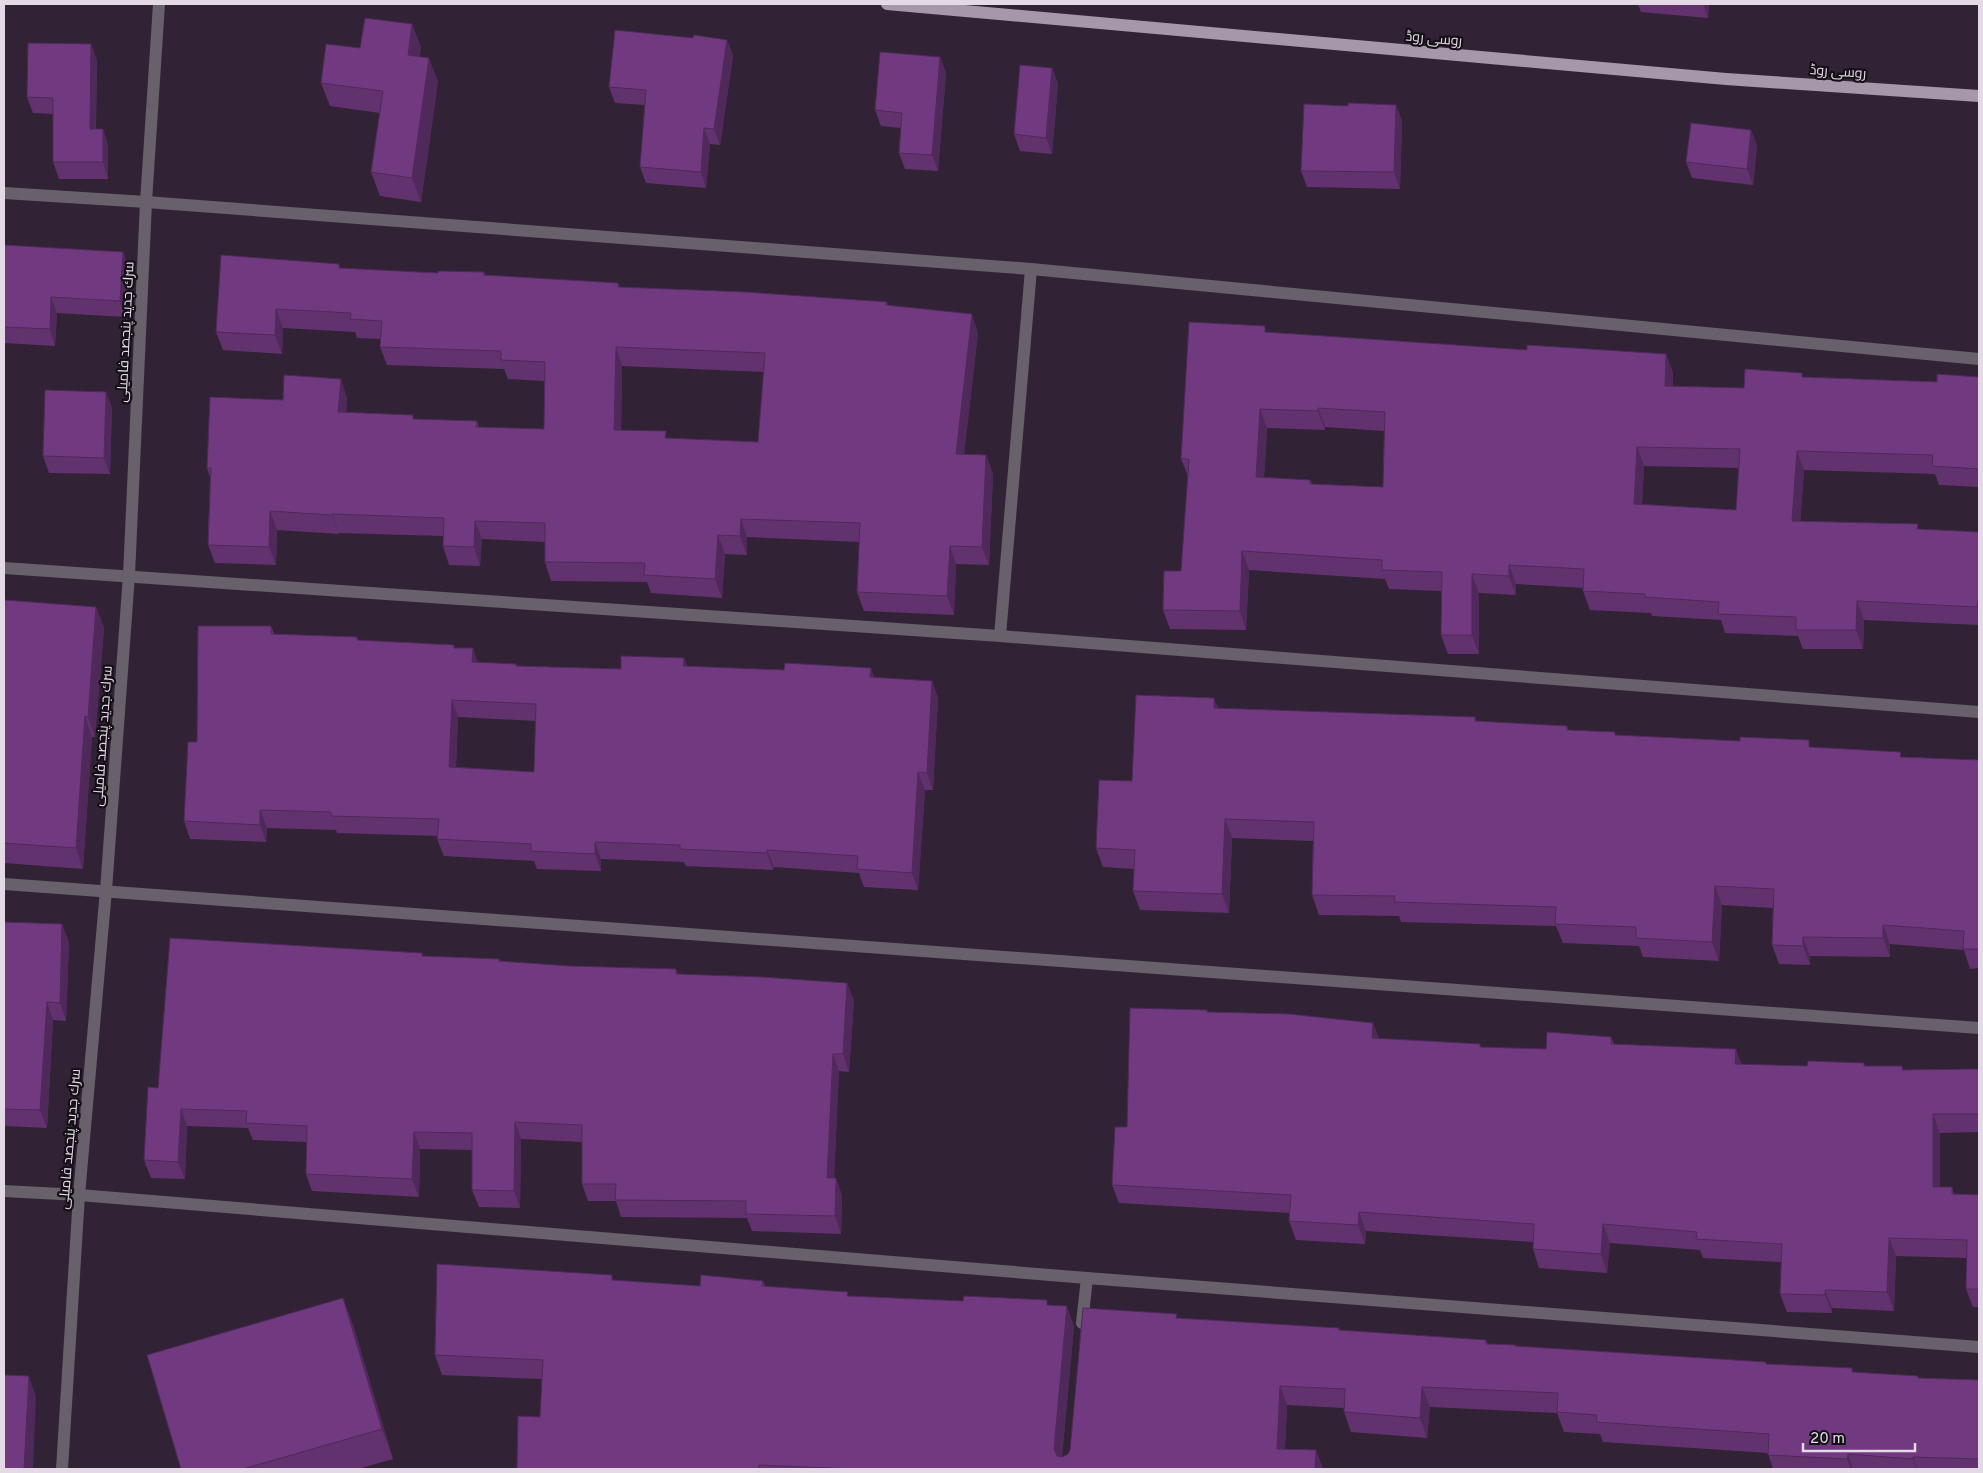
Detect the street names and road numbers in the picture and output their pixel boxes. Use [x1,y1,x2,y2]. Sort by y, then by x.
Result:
street label: روسی روڈ [1405,29,1463,50]
street label: روسی روڈ [1809,62,1867,83]
street label: سرك جدید پنجصد فامیلی [114,261,139,403]
street label: سرك جدید پنجصد فامیلی [90,665,117,807]
street label: سرك جدید پنجصد فامیلی [56,1068,85,1210]

